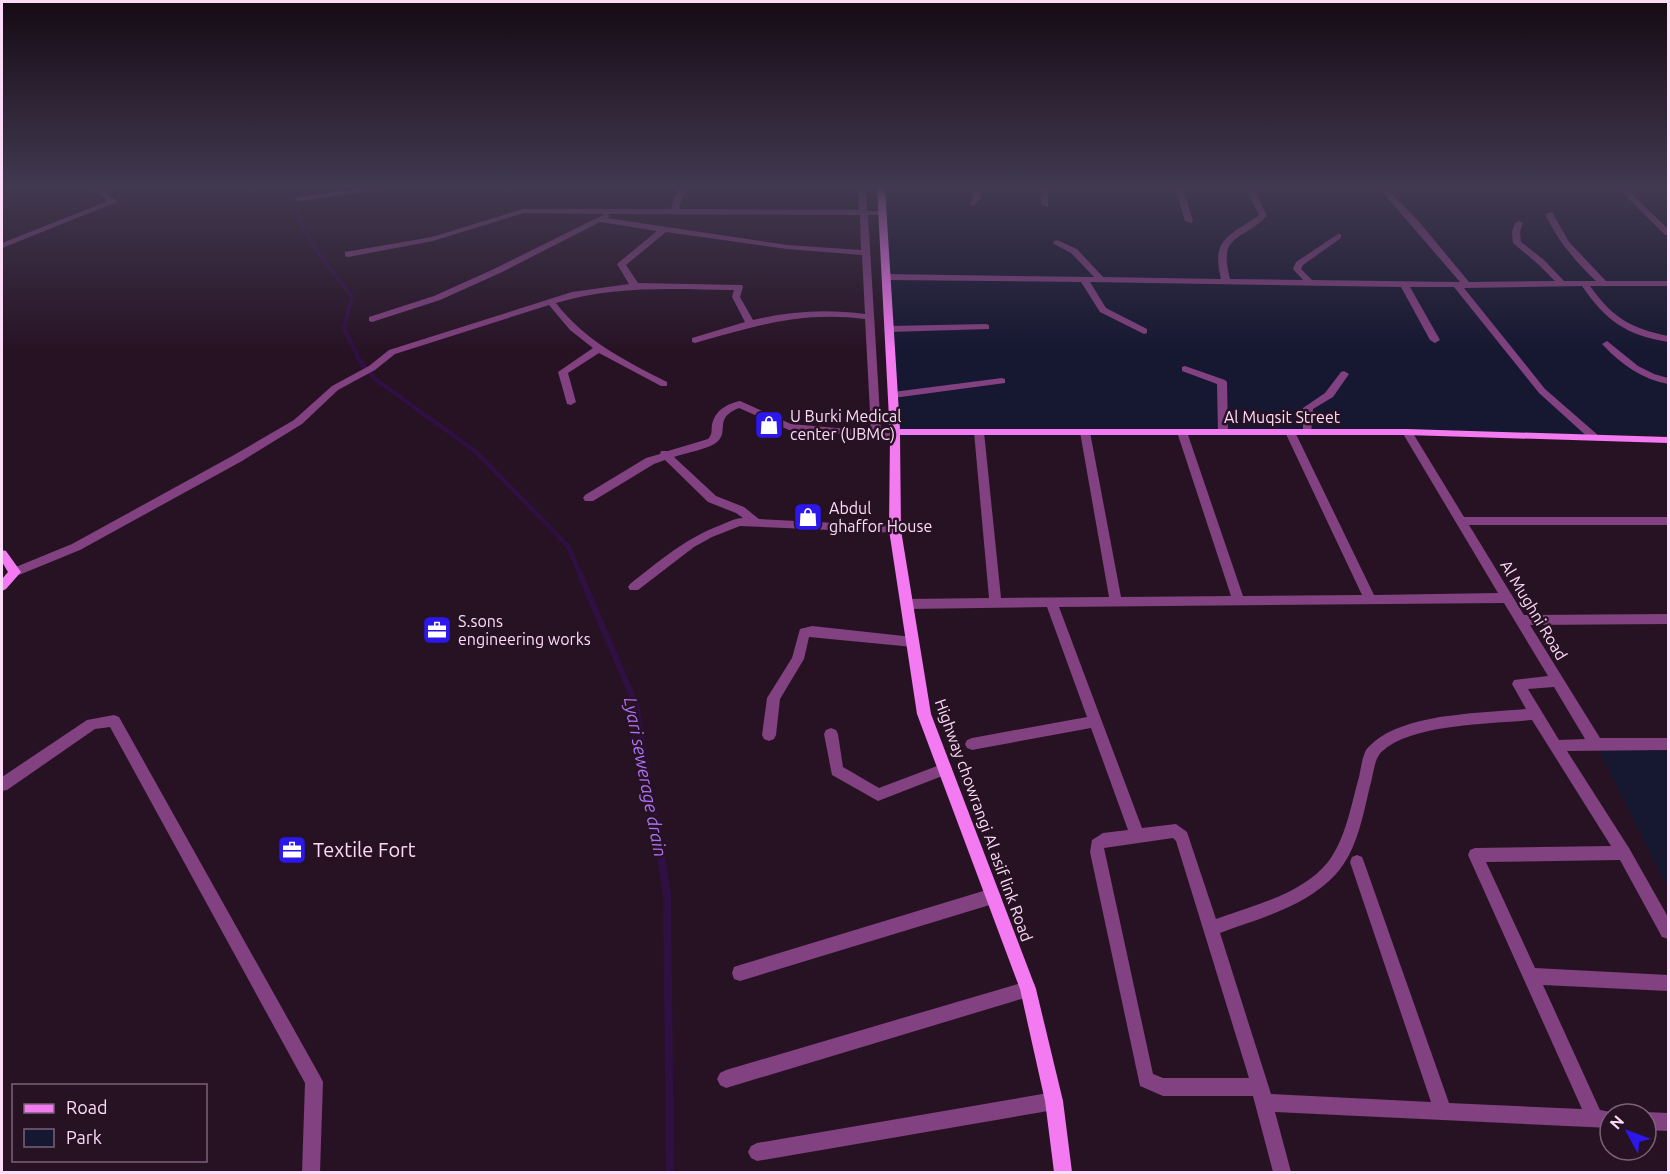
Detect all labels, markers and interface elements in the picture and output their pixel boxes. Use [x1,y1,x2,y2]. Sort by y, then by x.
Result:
place label: U Burki Medical center (UBMC) [790,407,901,444]
street label: Al Muqsit Street [1224,408,1341,426]
shop icon: U Burki Medical center (UBMC) [753,409,785,441]
place label: Abdul ghaffor House [829,499,932,535]
shop icon: Abdul ghaffor House [792,501,824,533]
street label: Al Mughni Road [1497,557,1571,663]
place label: S.sons engineering works [458,612,591,648]
office icon: S.sons engineering works [421,614,453,646]
water label: Lyari sewerage drain [621,695,671,858]
street label: Highway chowrangi Al asif link Road [932,696,1036,944]
office icon: Textile Fort [276,834,308,866]
place label: Textile Fort [313,838,416,861]
legend [12,1084,207,1162]
text: Road [66,1097,108,1117]
north arrow [1598,1102,1658,1162]
text: N [1606,1112,1627,1133]
text: Park [66,1127,102,1147]

